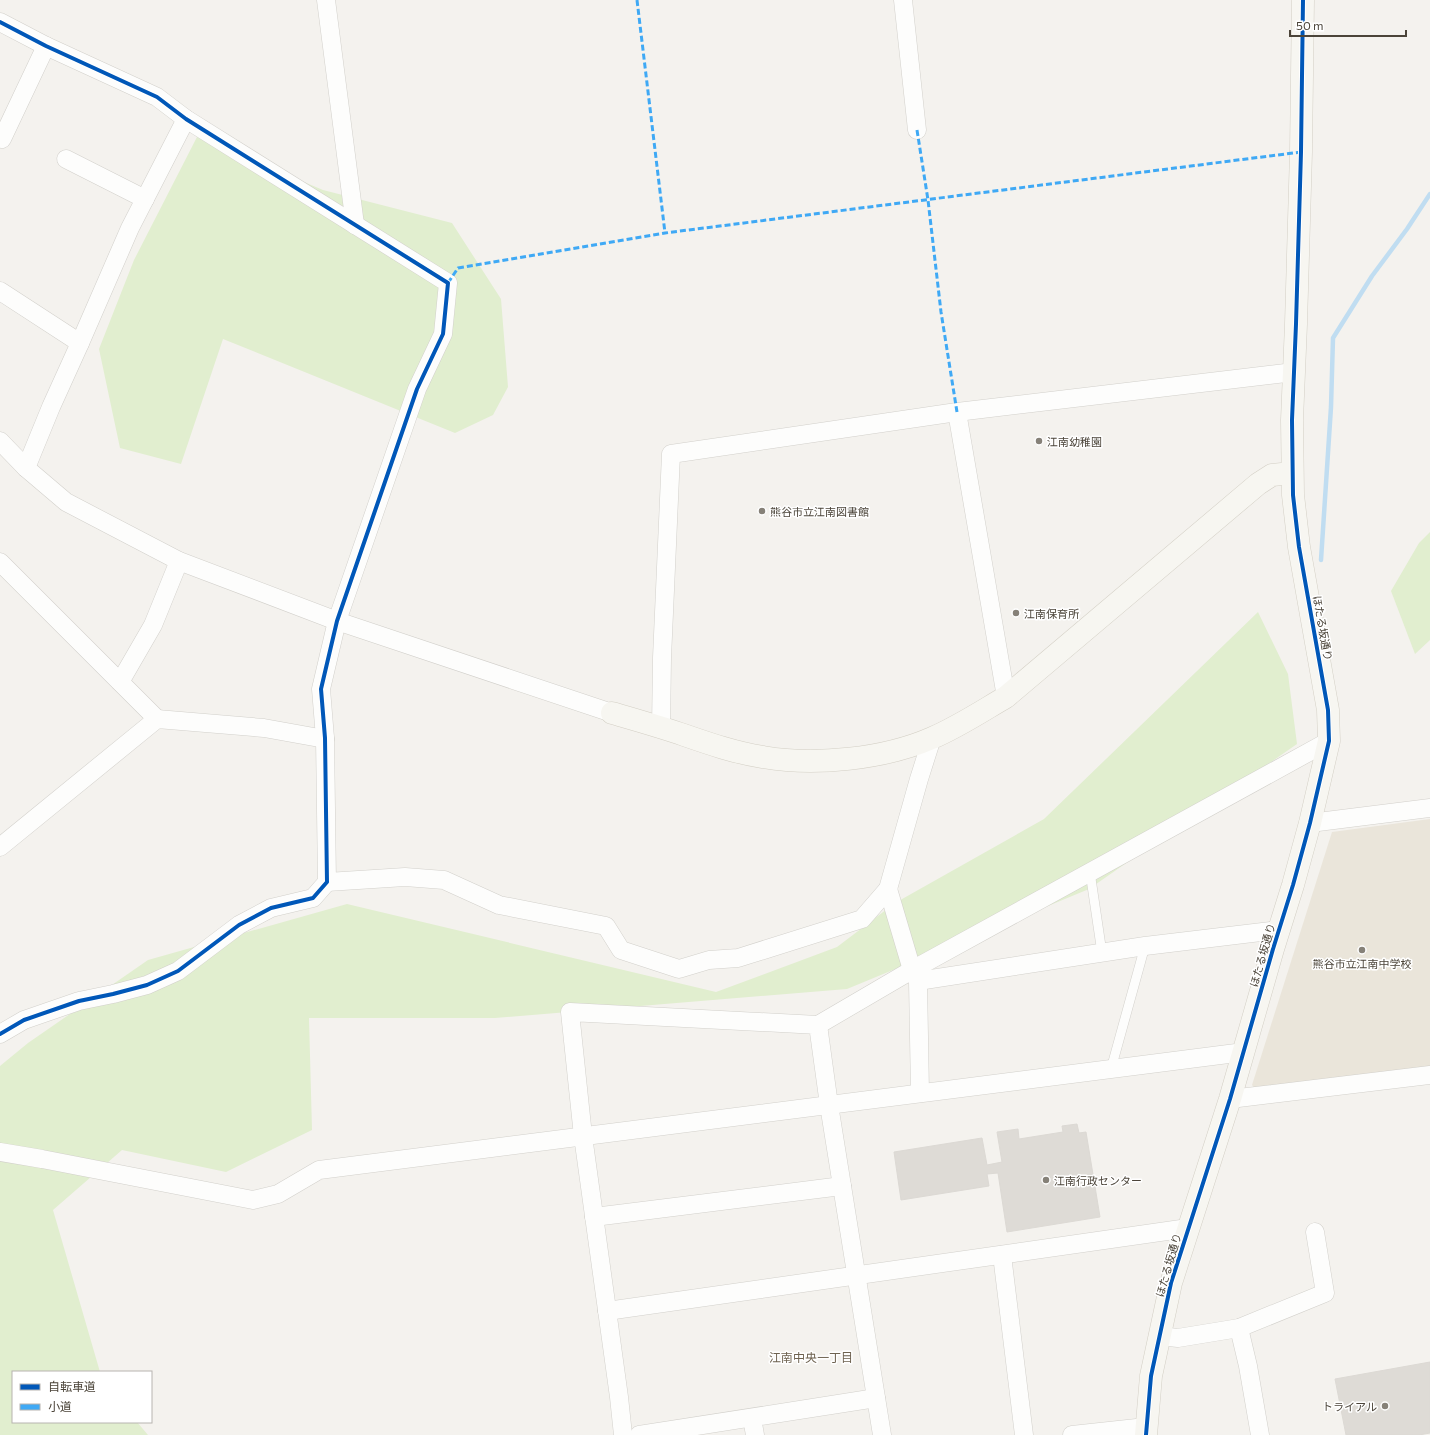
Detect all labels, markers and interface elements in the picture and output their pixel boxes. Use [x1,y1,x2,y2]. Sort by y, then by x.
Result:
scale bar [1290,12,1406,38]
text: 50 m [1296,18,1324,32]
place label: 江南幼稚園 [1047,435,1102,448]
marker: 江南幼稚園 [1034,436,1044,446]
place label: 熊谷市立江南図書館 [770,505,869,518]
marker: 熊谷市立江南図書館 [757,506,767,516]
street label: ほたる坂通り [1311,594,1335,662]
place label: 江南保育所 [1024,607,1080,620]
marker: 江南保育所 [1011,608,1021,618]
street label: ほたる坂通り [1247,921,1277,989]
marker: 熊谷市立江南中学校 [1357,945,1367,955]
place label: 熊谷市立江南中学校 [1313,957,1412,970]
place label: 江南行政センター [1054,1174,1142,1187]
marker: 江南行政センター [1041,1175,1051,1185]
street label: ほたる坂通り [1153,1231,1183,1299]
district label: 江南中央一丁目 [769,1350,853,1364]
legend [12,1371,152,1423]
text: 自転車道 [48,1379,96,1393]
text: 小道 [48,1399,72,1413]
place label: トライアル [1322,1400,1377,1413]
marker: トライアル [1380,1401,1390,1411]

